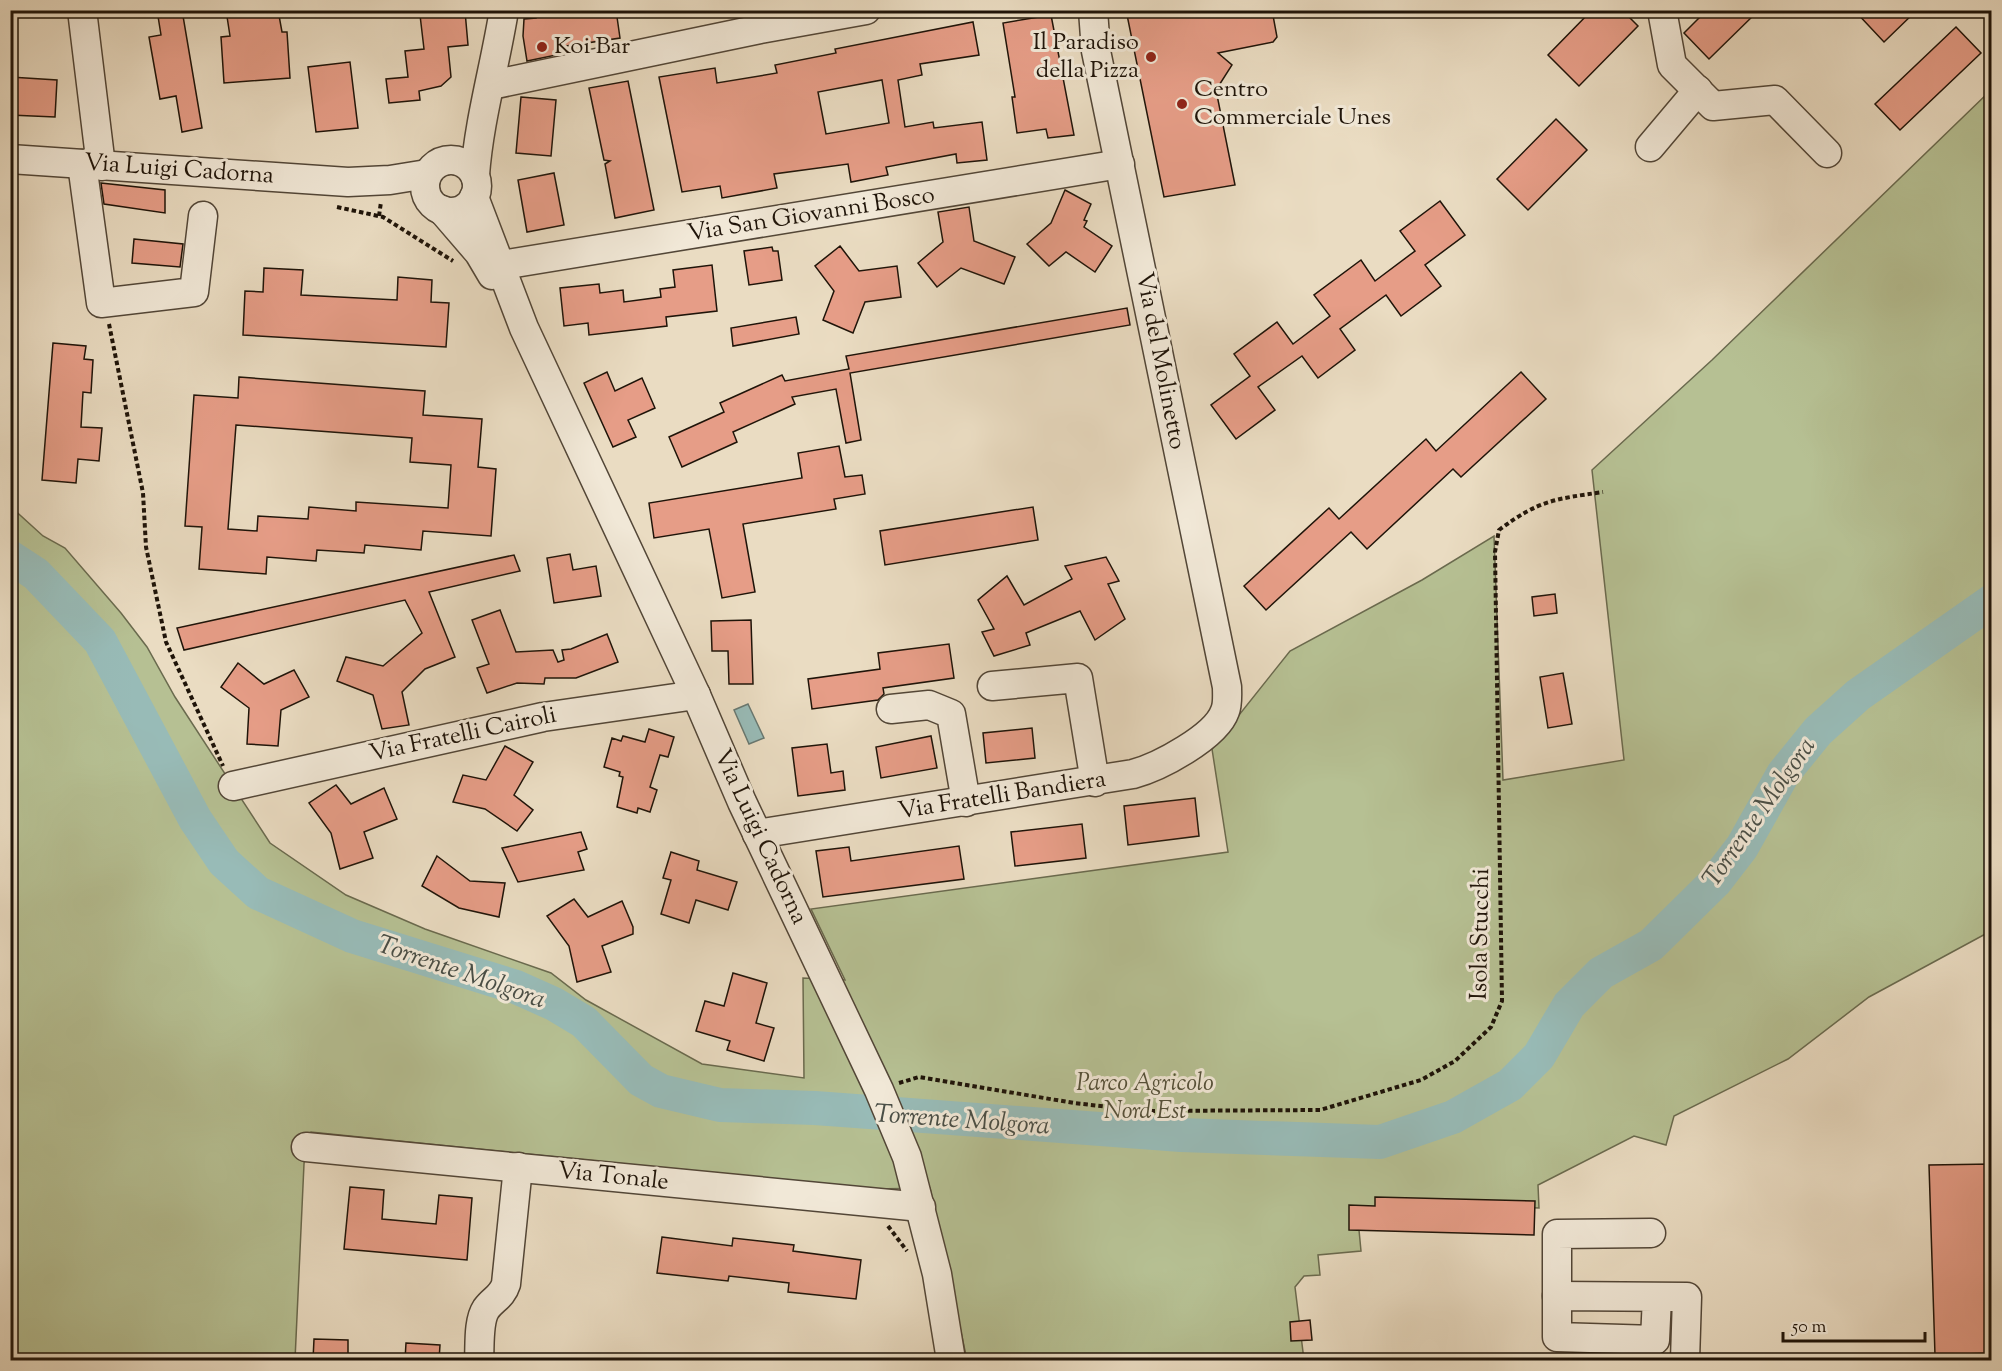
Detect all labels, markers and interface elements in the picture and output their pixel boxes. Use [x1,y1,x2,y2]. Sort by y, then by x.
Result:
place label: Il Paradiso della Pizza [1033,26,1139,88]
place label: Koi Bar [554,30,630,64]
marker: Koi Bar [535,40,549,54]
marker: Il Paradiso della Pizza [1144,50,1158,64]
place label: Centro Commerciale Unes [1194,73,1391,135]
marker: Centro Commerciale Unes [1175,97,1189,111]
street label: Via Luigi Cadorna [83,146,275,194]
street label: Via San Giovanni Bosco [685,179,937,251]
street label: Via del Molinetto [1126,269,1194,453]
street label: Via Fratelli Cairoli [366,699,560,771]
water label: Torrente Molgora [1694,730,1826,896]
street label: Via Luigi Cadorna [704,744,816,930]
street label: Via Fratelli Bandiera [896,763,1108,829]
street label: Isola Stucchi [1463,868,1499,1000]
water label: Torrente Molgora [372,927,550,1019]
park label: Parco Agricolo Nord Est [1076,1067,1214,1129]
water label: Torrente Molgora [873,1096,1051,1146]
street label: Via Tonale [556,1154,670,1200]
scale bar [1783,1305,1926,1343]
text: 50 m [1791,1315,1827,1341]

